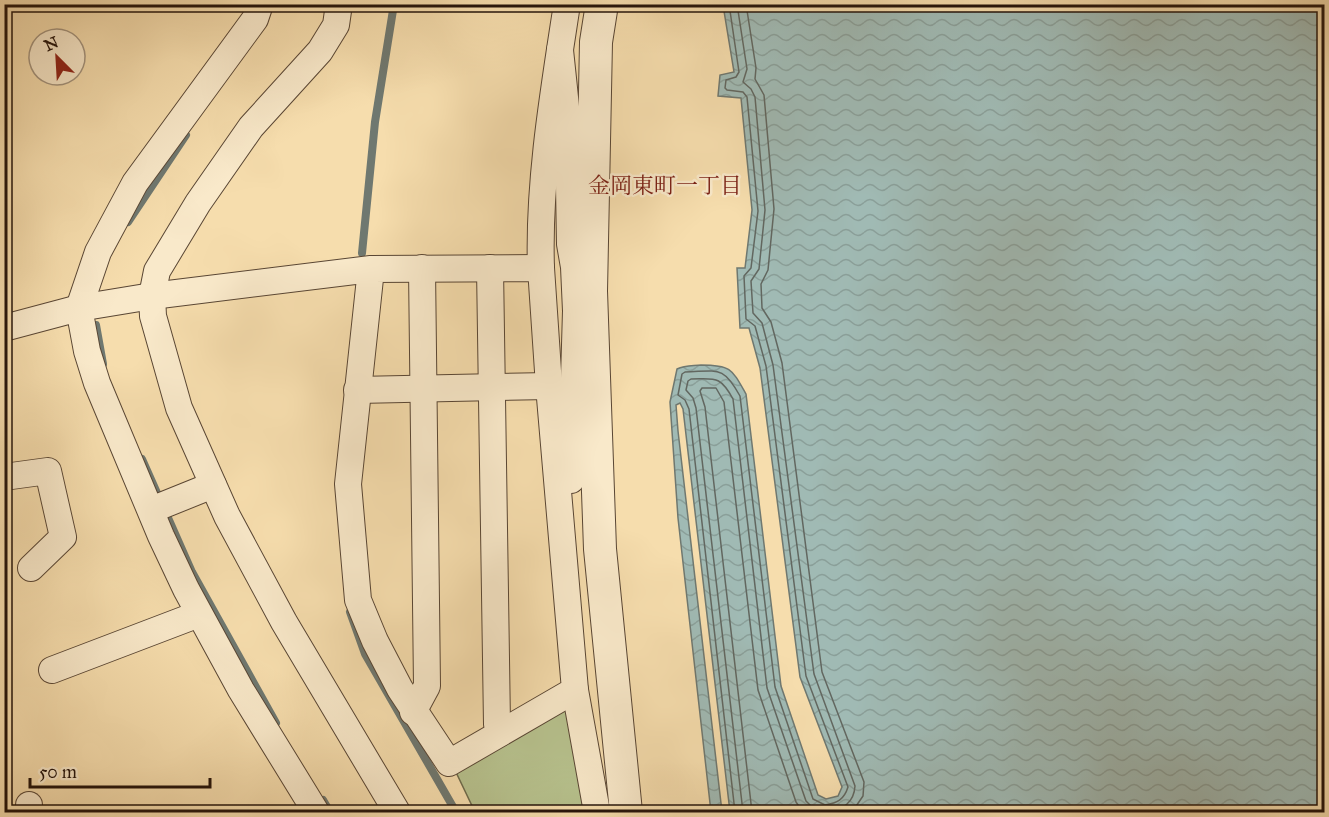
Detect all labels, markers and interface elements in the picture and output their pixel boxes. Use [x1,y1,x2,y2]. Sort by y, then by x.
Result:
north arrow [27,27,87,87]
text: N [41,32,62,55]
district label: 金岡東町一丁目 [588,172,742,199]
scale bar [30,751,210,789]
text: 50 m [39,761,77,783]

